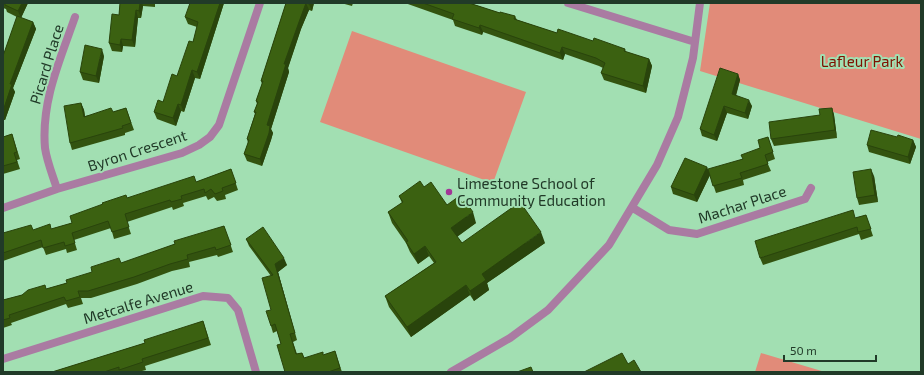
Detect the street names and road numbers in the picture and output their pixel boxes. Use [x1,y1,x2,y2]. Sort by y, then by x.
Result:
street label: Picard Place [25,22,67,106]
street label: Byron Crescent [85,125,189,175]
street label: Machar Place [696,181,788,227]
street label: Metcalfe Avenue [81,277,195,327]

